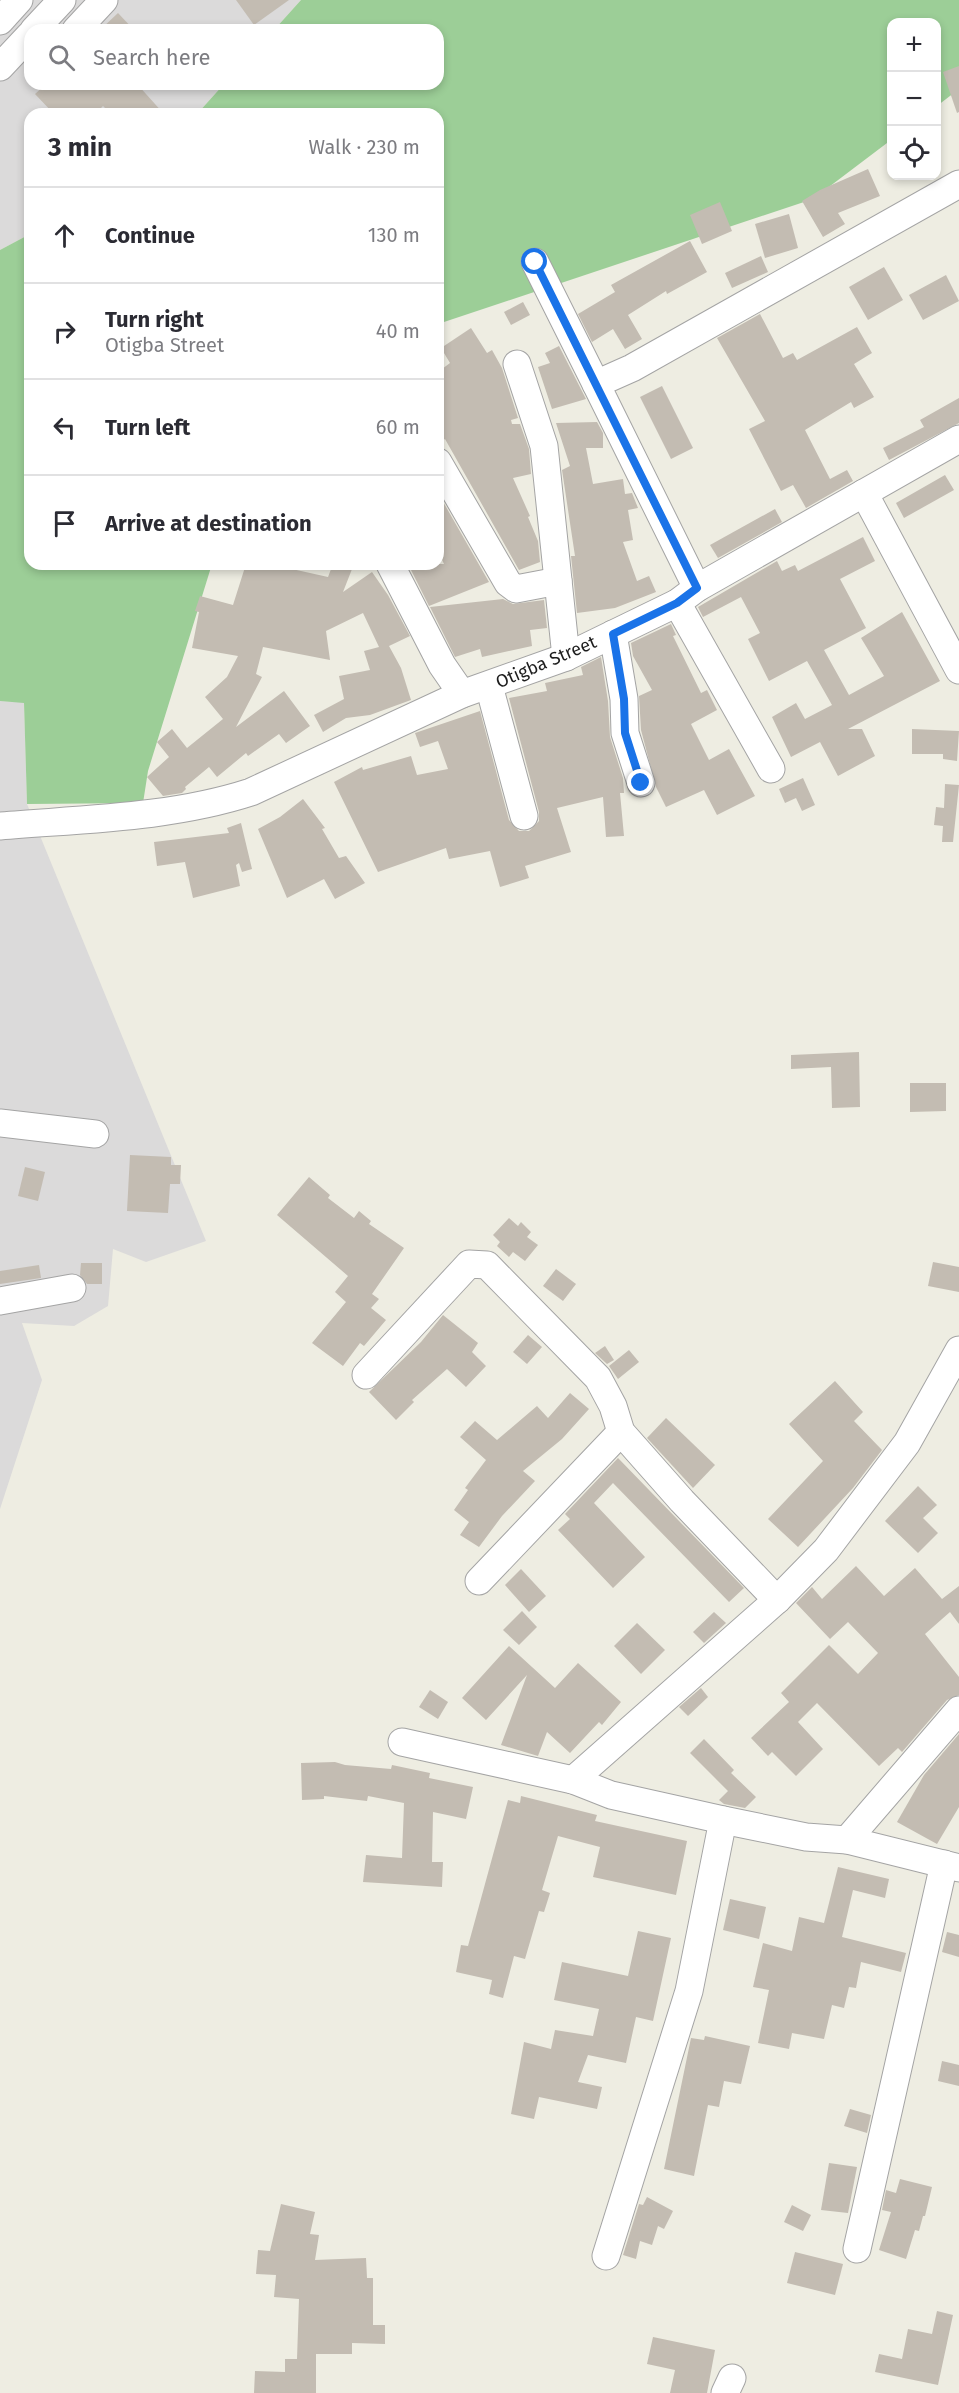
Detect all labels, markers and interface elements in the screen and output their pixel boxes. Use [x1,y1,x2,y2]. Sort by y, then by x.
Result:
map controls [887,18,941,180]
button: + [887,18,941,72]
search box [24,24,444,90]
icon: search [45,41,78,74]
text: Search here [93,44,211,71]
button: − [887,72,941,126]
button: locate [887,126,941,180]
text: 3 min [48,132,112,163]
text: Walk · 230 m [309,135,420,159]
icon: ahead [48,219,81,252]
text: Continue [105,222,195,249]
text: 130 m [368,223,420,247]
route start [521,248,547,274]
text: Turn right [105,306,204,333]
icon: right [48,315,81,348]
text: 40 m [376,319,420,343]
text: Otigba Street [105,333,224,357]
icon: left [48,411,81,444]
text: Turn left [105,414,190,441]
text: 60 m [376,415,420,439]
icon: arrive [48,507,81,540]
text: Arrive at destination [105,510,312,537]
street label: Otigba Street [492,631,600,693]
route end [627,769,653,795]

